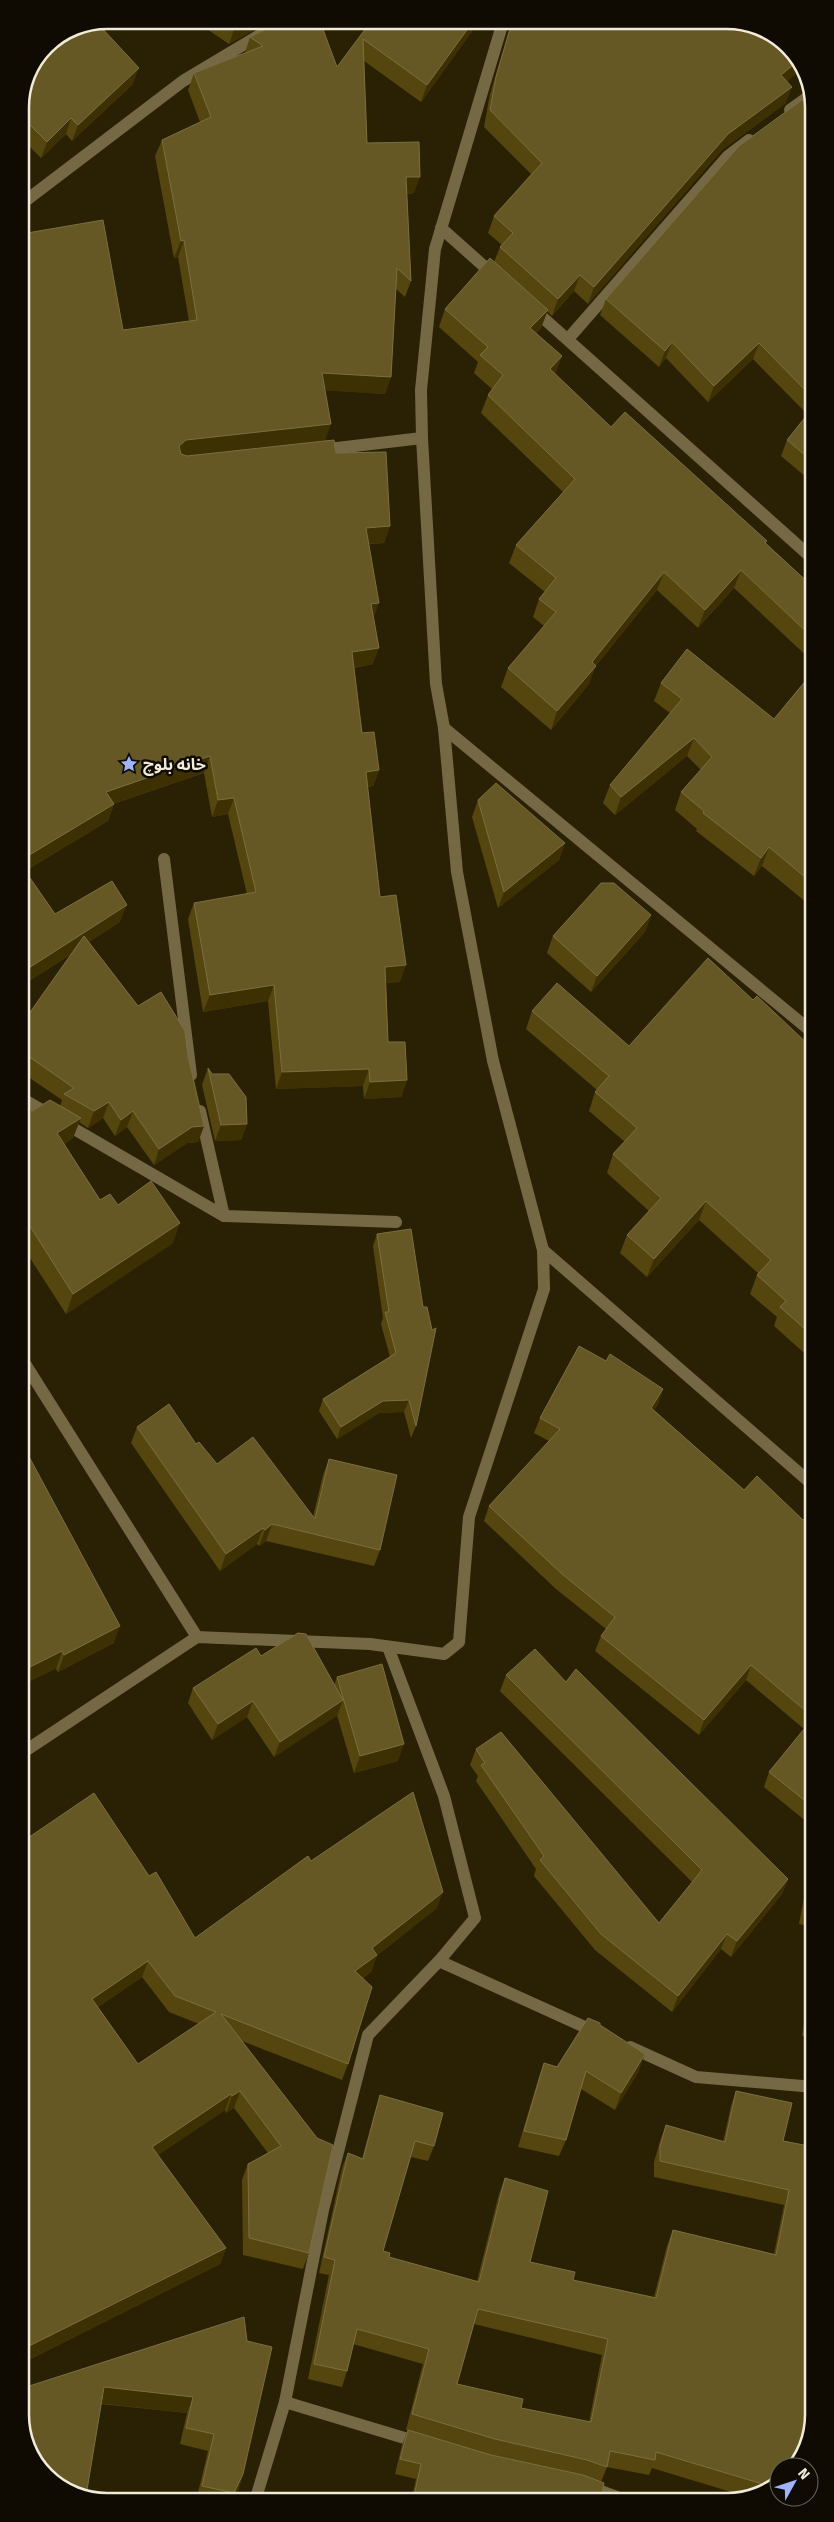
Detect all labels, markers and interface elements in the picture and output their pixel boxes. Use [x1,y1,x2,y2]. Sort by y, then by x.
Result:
place icon: خانه بلوچ [119,754,139,774]
place label: خانه بلوچ [143,755,206,776]
north arrow [769,2457,819,2507]
text: N [794,2465,813,2483]

